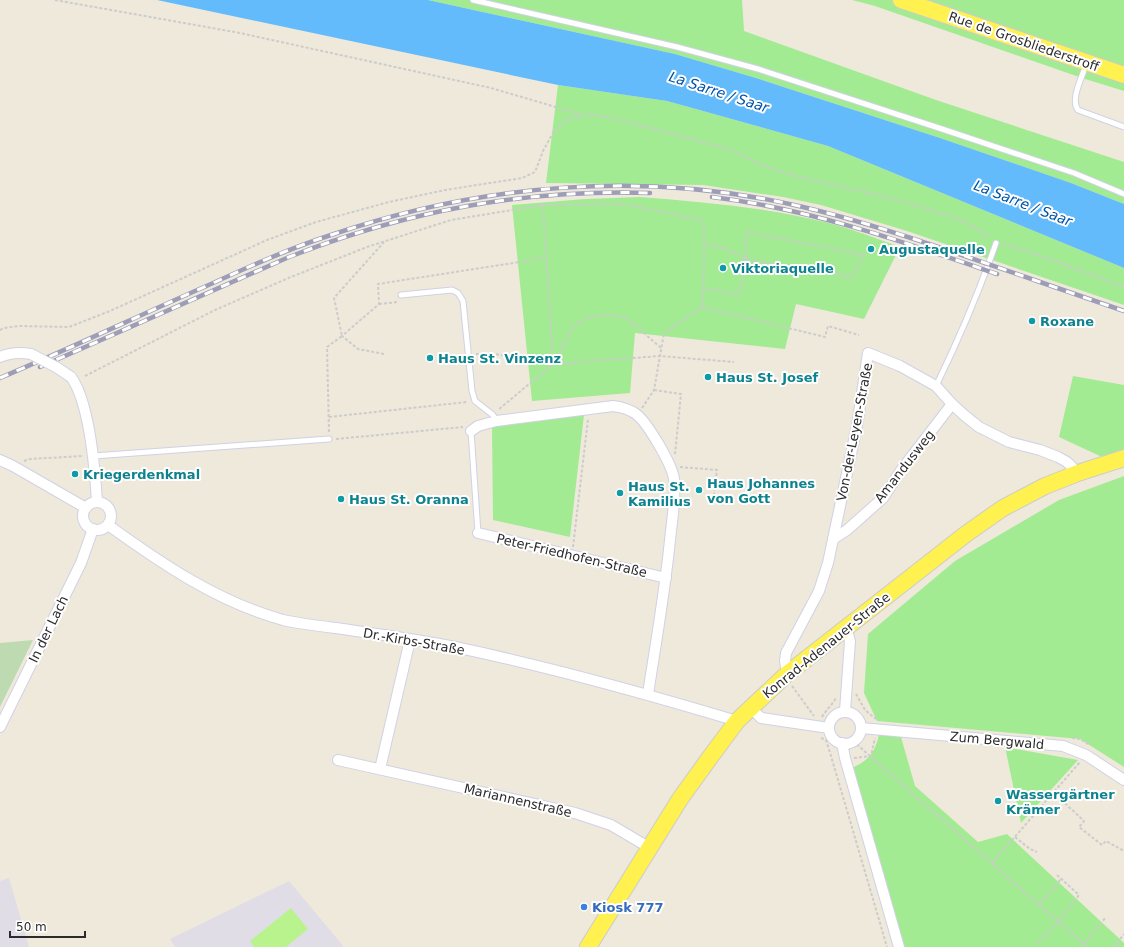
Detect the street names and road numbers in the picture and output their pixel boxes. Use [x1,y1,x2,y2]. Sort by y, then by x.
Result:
street label: Rue de Grosbliederstroff [947,9,1102,75]
street label: Von-der-Leyen-Straße [834,362,875,503]
street label: Amandusweg [871,427,937,506]
street label: Peter-Friedhofen-Straße [495,531,649,580]
street label: Konrad-Adenauer-Straße [760,589,893,701]
street label: In der Lach [26,593,71,665]
street label: Dr.-Kirbs-Straße [362,625,466,658]
street label: Zum Bergwald [949,729,1045,752]
street label: Mariannenstraße [463,781,573,820]

